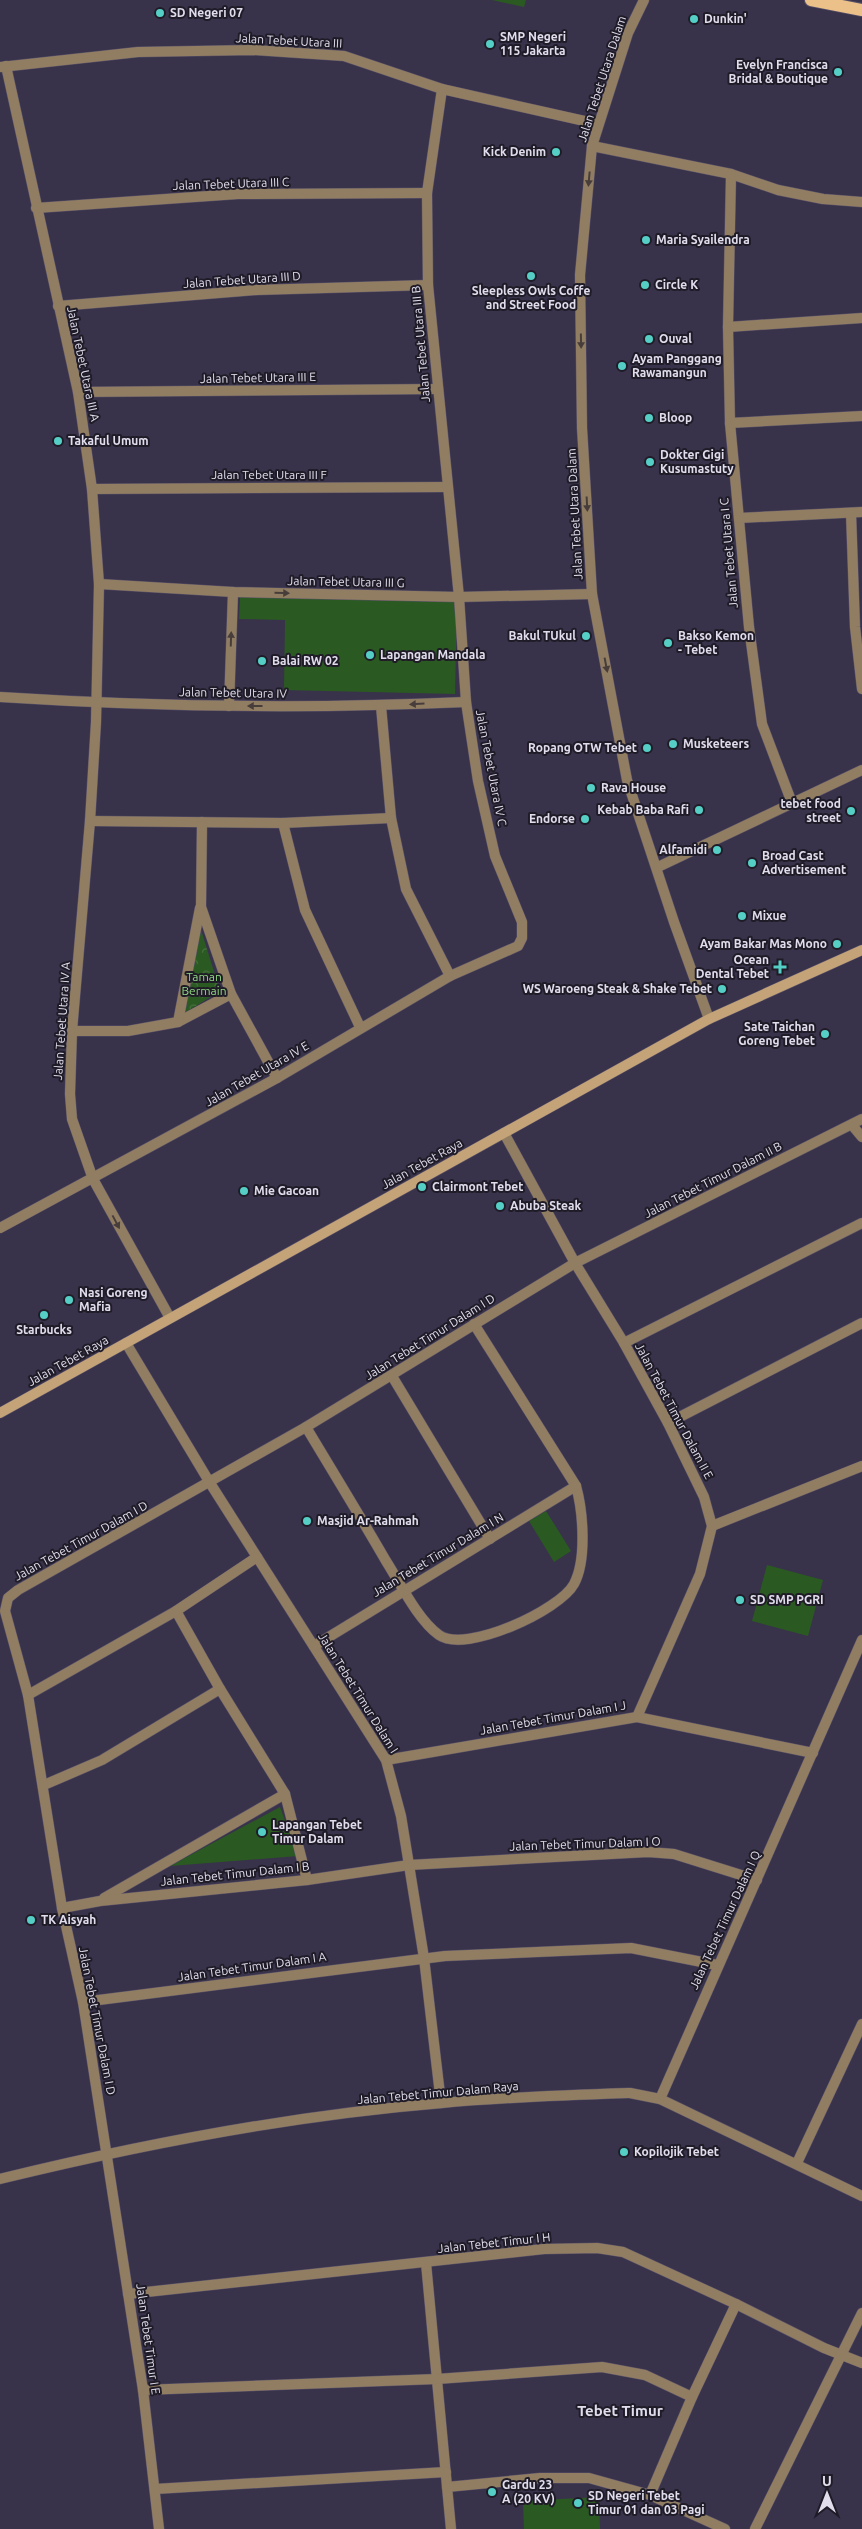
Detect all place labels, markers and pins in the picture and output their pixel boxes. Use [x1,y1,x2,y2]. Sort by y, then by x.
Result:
place label: SD Negeri 07 [170,6,243,19]
marker: SD Negeri 07 [154,7,166,19]
place label: Dunkin' [704,12,747,25]
marker: Dunkin' [688,13,700,25]
place label: SMP Negeri 115 Jakarta [500,30,566,57]
marker: SMP Negeri 115 Jakarta [484,38,496,50]
place label: Evelyn Francisca Bridal & Boutique [729,58,828,85]
marker: Evelyn Francisca Bridal & Boutique [832,66,844,78]
place label: Kick Denim [483,145,546,158]
marker: Kick Denim [550,146,562,158]
place label: Maria Syailendra [656,233,750,246]
marker: Maria Syailendra [640,234,652,246]
marker: Sleepless Owls Coffe and Street Food [525,270,537,282]
place label: Circle K [655,278,698,291]
marker: Circle K [639,279,651,291]
place label: Sleepless Owls Coffe and Street Food [472,284,590,311]
place label: Ouval [659,332,692,345]
marker: Ouval [643,333,655,345]
place label: Ayam Panggang Rawamangun [632,352,722,379]
marker: Ayam Panggang Rawamangun [616,360,628,372]
place label: Bloop [659,411,692,424]
marker: Bloop [643,412,655,424]
place label: Takaful Umum [68,434,149,447]
marker: Takaful Umum [52,435,64,447]
place label: Dokter Gigi Kusumastuty [660,448,734,475]
marker: Dokter Gigi Kusumastuty [644,456,656,468]
place label: Bakul TUkul [508,629,576,642]
place label: Bakso Kemon - Tebet [678,629,754,656]
marker: Bakul TUkul [580,630,592,642]
marker: Bakso Kemon - Tebet [662,637,674,649]
place label: Lapangan Mandala [380,648,486,661]
marker: Lapangan Mandala [364,649,376,661]
place label: Balai RW 02 [272,654,339,667]
marker: Balai RW 02 [256,655,268,667]
place label: Musketeers [683,737,749,750]
marker: Musketeers [667,738,679,750]
place label: Ropang OTW Tebet [528,741,637,754]
marker: Ropang OTW Tebet [641,742,653,754]
place label: Rava House [601,781,666,794]
marker: Rava House [585,782,597,794]
place label: tebet food street [780,797,841,824]
place label: Kebab Baba Rafi [597,803,689,816]
marker: Kebab Baba Rafi [693,804,705,816]
marker: tebet food street [845,805,857,817]
place label: Endorse [529,812,575,825]
marker: Endorse [579,813,591,825]
place label: Alfamidi [659,843,707,856]
marker: Alfamidi [711,844,723,856]
place label: Broad Cast Advertisement [762,849,846,876]
marker: Broad Cast Advertisement [746,857,758,869]
place label: Mixue [752,909,787,922]
marker: Mixue [736,910,748,922]
place label: Ayam Bakar Mas Mono [700,937,827,950]
marker: Ayam Bakar Mas Mono [831,938,843,950]
place label: Ocean Dental Tebet [696,953,769,980]
marker: Ocean Dental Tebet [773,960,787,974]
place label: WS Waroeng Steak & Shake Tebet [523,982,712,995]
marker: WS Waroeng Steak & Shake Tebet [716,983,728,995]
place label: Sate Taichan Goreng Tebet [738,1020,815,1047]
marker: Sate Taichan Goreng Tebet [819,1028,831,1040]
place label: Clairmont Tebet [432,1180,523,1193]
marker: Clairmont Tebet [416,1181,428,1193]
place label: Mie Gacoan [254,1184,319,1197]
marker: Mie Gacoan [238,1185,250,1197]
place label: Abuba Steak [510,1199,581,1212]
marker: Abuba Steak [494,1200,506,1212]
place label: Nasi Goreng Mafia [79,1286,148,1313]
marker: Nasi Goreng Mafia [63,1294,75,1306]
marker: Starbucks [38,1309,50,1321]
place label: Starbucks [16,1323,72,1336]
place label: Masjid Ar-Rahmah [317,1514,419,1527]
marker: Masjid Ar-Rahmah [301,1515,313,1527]
place label: SD SMP PGRI [750,1593,824,1606]
marker: SD SMP PGRI [734,1594,746,1606]
place label: Lapangan Tebet Timur Dalam [272,1818,362,1845]
marker: Lapangan Tebet Timur Dalam [256,1826,268,1838]
place label: TK Aisyah [41,1913,96,1926]
marker: TK Aisyah [25,1914,37,1926]
place label: Kopilojik Tebet [634,2145,719,2158]
marker: Kopilojik Tebet [618,2146,630,2158]
place label: Gardu 23 A (20 KV) [502,2478,555,2506]
marker: Gardu 23 A (20 KV) [486,2486,498,2498]
place label: SD Negeri Tebet Timur 01 dan 03 Pagi [588,2489,705,2516]
marker: SD Negeri Tebet Timur 01 dan 03 Pagi [572,2497,584,2509]

